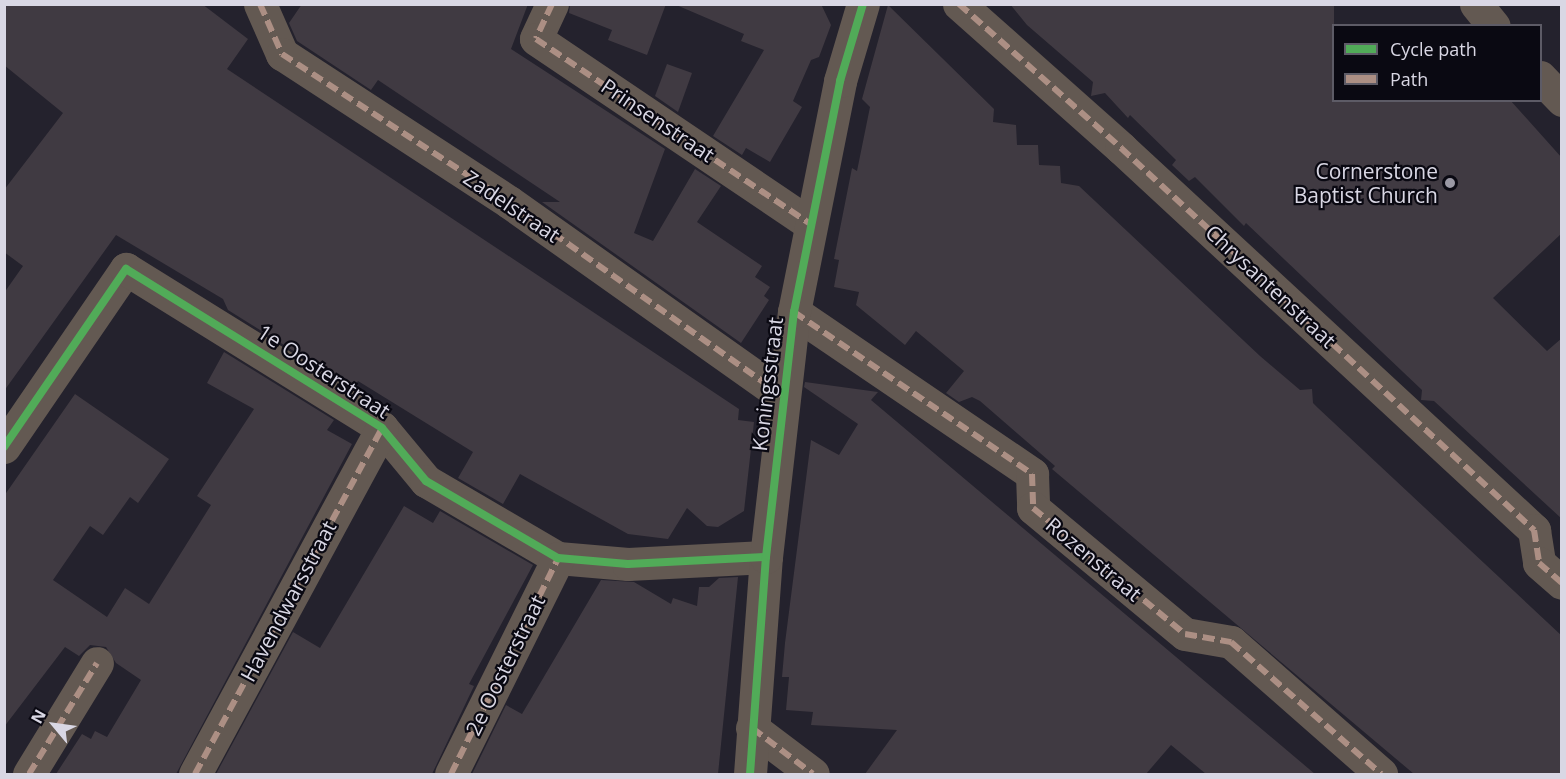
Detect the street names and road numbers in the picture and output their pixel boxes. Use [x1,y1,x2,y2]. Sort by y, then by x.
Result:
street label: Prinsenstraat [597,73,719,167]
street label: Zadelstraat [459,165,565,247]
street label: Chrysantenstraat [1201,219,1341,353]
street label: Koningsstraat [746,316,788,452]
street label: 1e Oosterstraat [253,319,395,423]
street label: Rozenstraat [1041,512,1147,606]
street label: Havendwarsstraat [235,516,341,686]
street label: 2e Oosterstraat [460,591,550,739]

